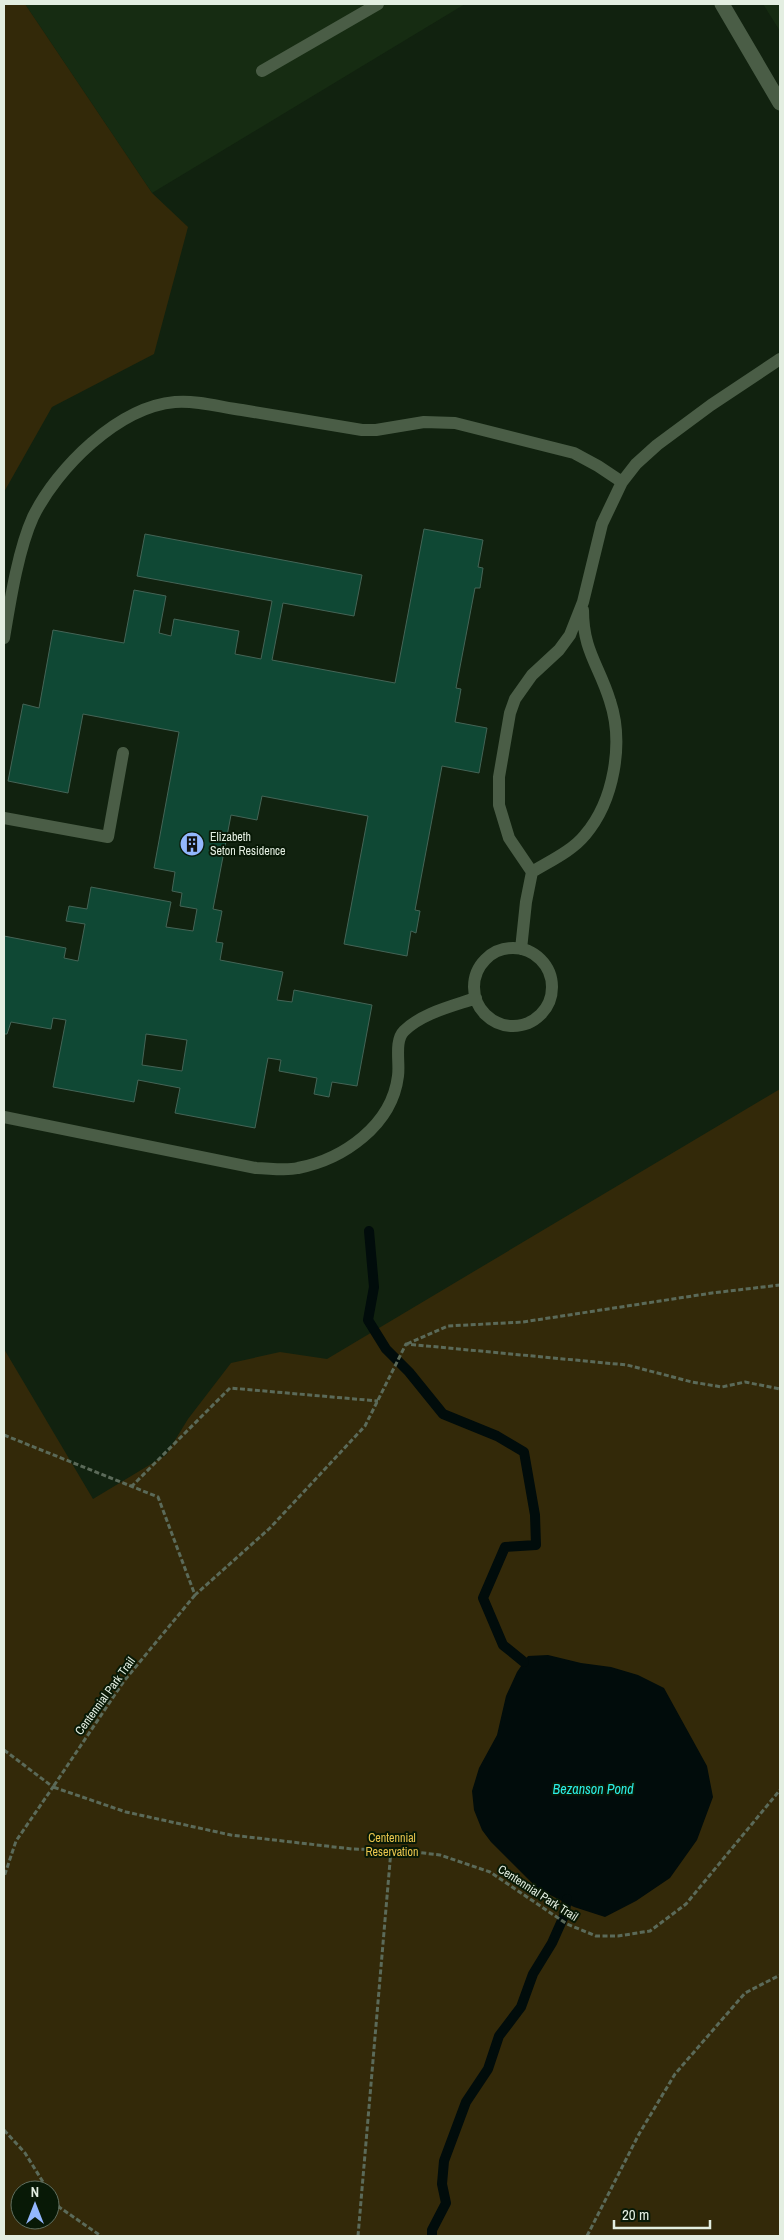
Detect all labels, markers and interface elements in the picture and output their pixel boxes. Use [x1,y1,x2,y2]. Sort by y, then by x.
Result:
place label: Elizabeth Seton Residence [210,829,286,859]
building icon: Elizabeth Seton Residence [179,831,205,857]
street label: Centennial Park Trail [71,1654,139,1738]
water label: Bezanson Pond [552,1780,634,1798]
park label: Centennial Reservation [365,1830,419,1860]
street label: Centennial Park Trail [495,1861,581,1925]
north arrow [10,2180,60,2230]
text: N [31,2183,39,2201]
scale bar [614,2198,710,2230]
text: 20 m [622,2204,649,2225]

